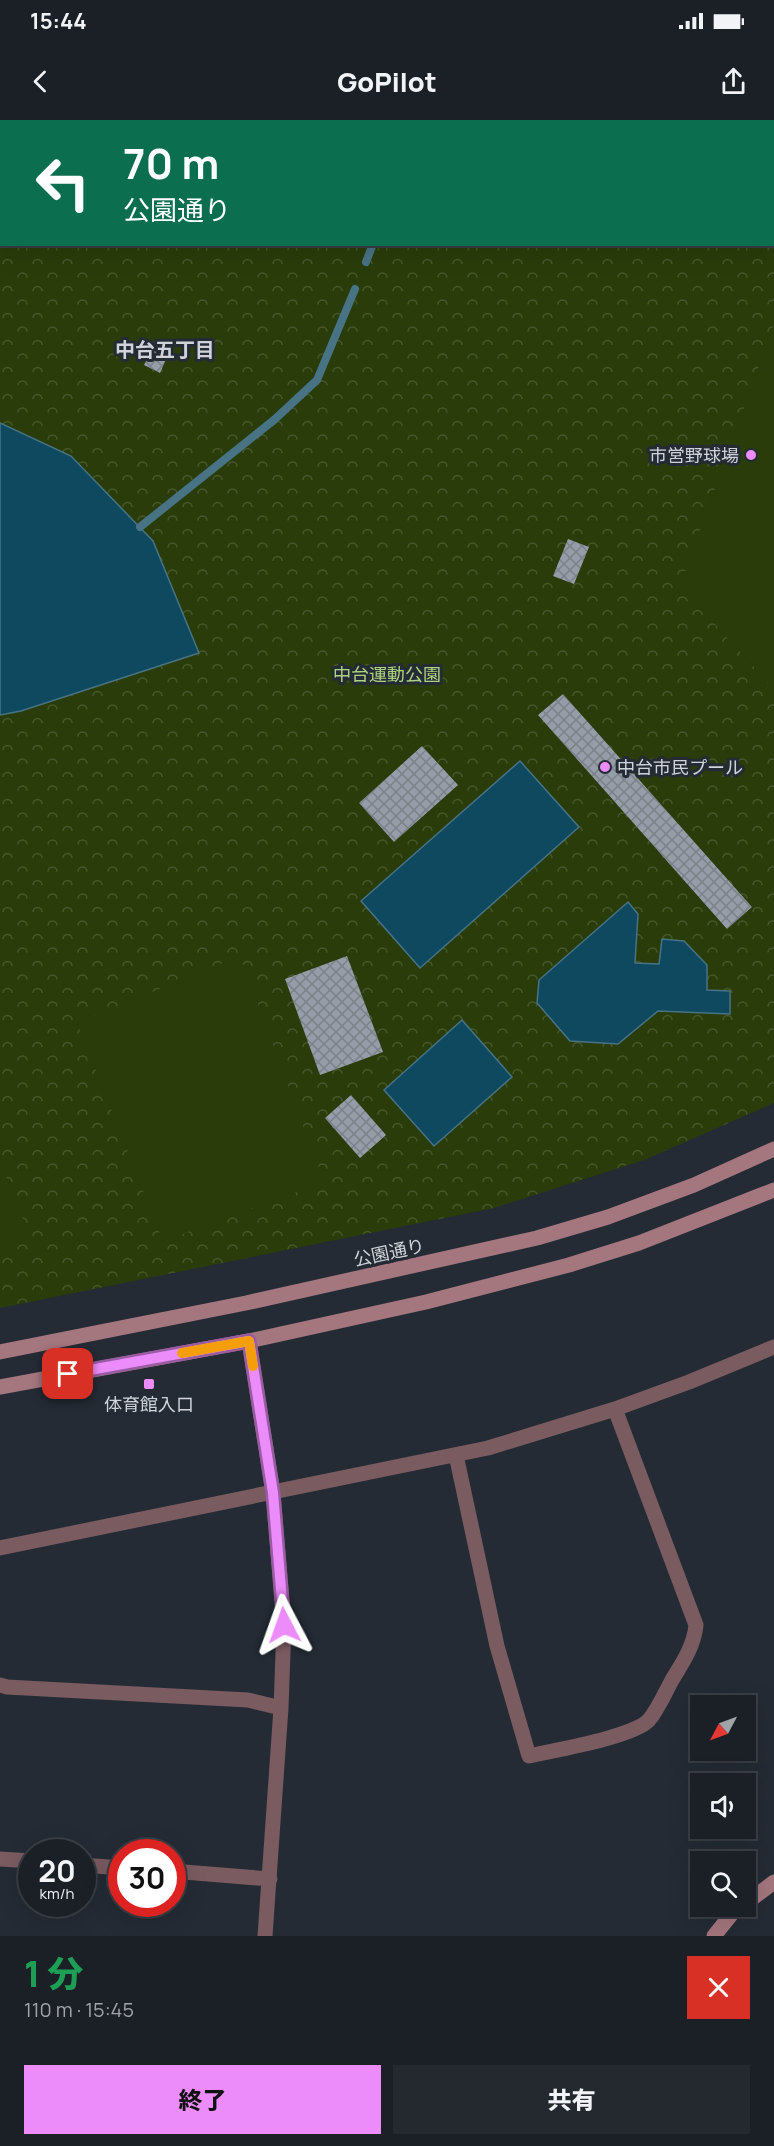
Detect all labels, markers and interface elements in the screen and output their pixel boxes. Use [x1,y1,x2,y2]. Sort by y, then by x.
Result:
text: 15:44 [30,6,87,36]
text: GoPilot [337,63,437,100]
icon: back [24,65,57,98]
icon: share [717,65,750,98]
text: 70 m [123,134,219,192]
icon: left [24,144,102,222]
text: 公園通り [123,191,231,228]
district label: 中台五丁目 [115,336,215,363]
place label: 市営野球場 [649,443,739,467]
marker: 市営野球場 [744,448,758,462]
park label: 中台運動公園 [333,662,441,686]
place label: 中台市民プール [617,755,743,779]
marker: 中台市民プール [598,760,612,774]
street label: 公園通り [351,1233,427,1271]
pin [42,1348,93,1399]
icon: arrive [51,1357,84,1390]
marker: 体育館入口 [142,1377,156,1391]
place label: 体育館入口 [104,1392,194,1416]
position arrow [252,1593,316,1657]
north arrow [690,1695,756,1761]
map controls [690,1695,756,1917]
button: sound [690,1773,756,1839]
speed limit sign: 30 [108,1839,186,1917]
text: 20 [38,1850,76,1891]
button: search [690,1851,756,1917]
text: km/h [40,1883,74,1904]
text: 1 分 [24,1949,84,1998]
button: close [687,1956,750,2019]
text: 110 m · 15:45 [24,1996,134,2023]
button: 終了 [24,2065,381,2134]
button: 共有 [393,2065,750,2134]

